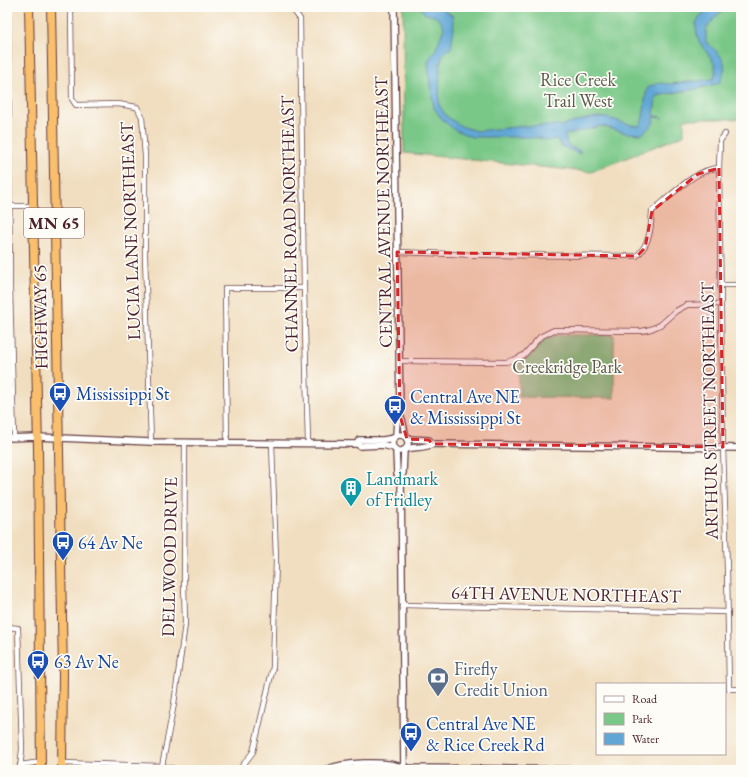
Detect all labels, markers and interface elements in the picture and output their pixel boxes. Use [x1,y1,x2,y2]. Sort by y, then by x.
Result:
park label: Rice Creek Trail West [540,68,617,112]
street label: CENTRAL AVENUE NORTHEAST [369,75,397,348]
street label: CHANNEL ROAD NORTHEAST [275,94,303,353]
street label: LUCIA LANE NORTHEAST [115,121,145,341]
road number: MN 65 [24,208,84,238]
street label: HIGHWAY 65 [28,264,52,370]
street label: ARTHUR STREET NORTHEAST [695,281,723,541]
park label: Creekridge Park [512,355,622,378]
bus stop icon: Mississippi St [47,380,73,413]
place label: Mississippi St [76,382,170,405]
place label: Central Ave NE & Mississippi St [410,385,521,429]
bus stop icon: Central Ave NE & Mississippi St [382,393,408,426]
place label: Landmark of Fridley [366,467,439,511]
building icon: Landmark of Fridley [338,475,364,508]
street label: DELLWOOD DRIVE [156,477,182,637]
bus stop icon: 64 Av Ne [50,529,76,562]
place label: 64 Av Ne [78,531,143,554]
street label: 64TH AVENUE NORTHEAST [451,580,682,608]
bus stop icon: 63 Av Ne [25,648,51,681]
place label: 63 Av Ne [54,650,119,673]
place label: Firefly Credit Union [454,657,549,701]
bank icon: Firefly Credit Union [425,665,451,698]
legend [596,683,726,755]
text: Road [632,691,658,707]
text: Park [632,711,653,727]
place label: Central Ave NE & Rice Creek Rd [426,712,546,756]
bus stop icon: Central Ave NE & Rice Creek Rd [398,720,424,753]
text: Water [632,731,659,747]

